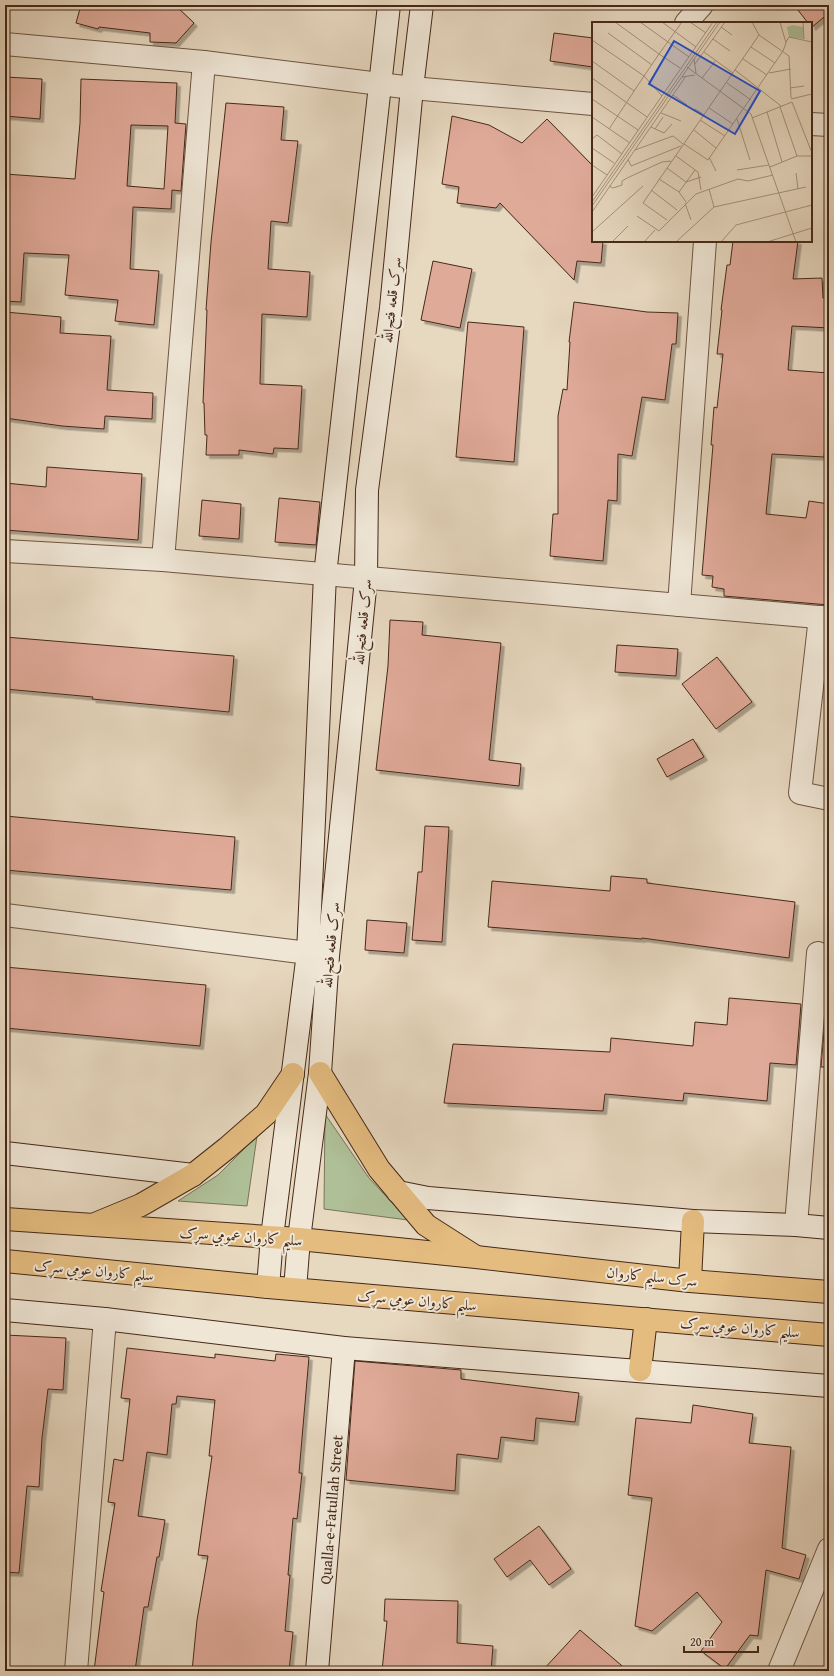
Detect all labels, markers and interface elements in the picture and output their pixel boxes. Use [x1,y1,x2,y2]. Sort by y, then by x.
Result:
inset map [592,22,812,242]
street label: سرک قلعه فتح‌الله [375,256,410,344]
street label: سرک قلعه فتح‌الله [347,578,380,666]
street label: سرک قلعه فتح‌الله [315,901,348,989]
street label: سلیم کاروان عمومي سړک [178,1221,303,1256]
street label: سلیم کاروان عومي سړک [33,1254,155,1291]
street label: سرک سلیم کاروان [605,1261,698,1296]
street label: سلیم کاروان عومي سړک [356,1284,478,1321]
street label: سلیم کاروان عومي سړک [679,1311,801,1348]
street label: Qualla-e-Fatullah Street [314,1433,347,1585]
scale bar [684,1628,758,1654]
text: 20 m [690,1633,714,1650]

